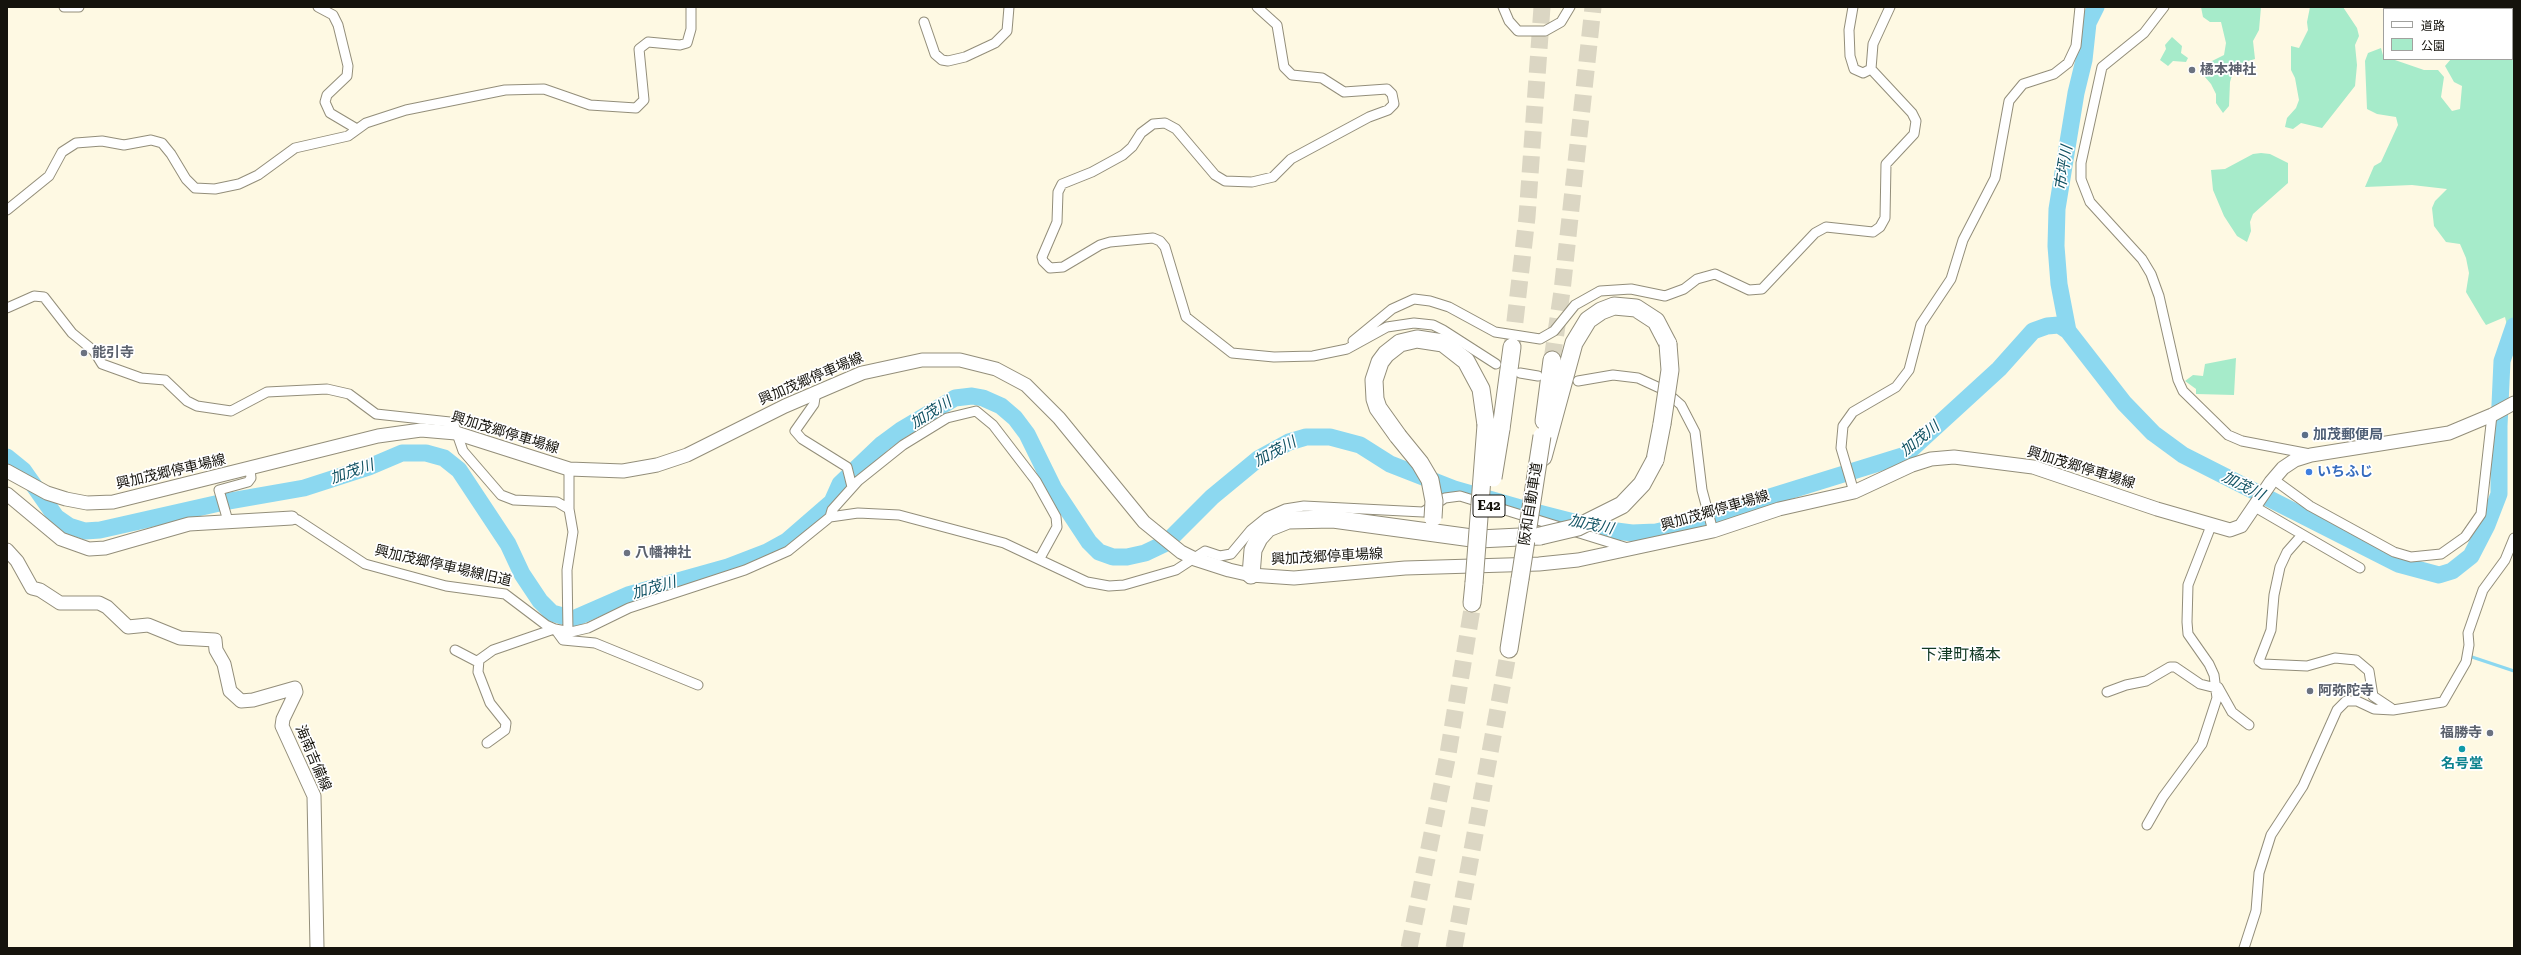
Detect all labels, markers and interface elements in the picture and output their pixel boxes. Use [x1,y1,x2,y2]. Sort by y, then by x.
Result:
legend [2383,8,2513,60]
text: 道路 [2421,19,2445,33]
text: 公園 [2421,39,2445,53]
place label: 橘本神社 [2200,62,2256,78]
marker: 橘本神社 [2187,65,2197,75]
water label: 市坪川 [2052,144,2076,192]
place label: 能引寺 [92,345,134,361]
marker: 能引寺 [79,348,89,358]
street label: 興加茂郷停車場線 [756,349,866,409]
water label: 加茂川 [907,393,955,433]
street label: 興加茂郷停車場線 [449,409,561,457]
water label: 加茂川 [1897,418,1943,460]
place label: 加茂郵便局 [2313,427,2383,443]
marker: 加茂郵便局 [2300,430,2310,440]
water label: 加茂川 [1251,433,1299,471]
street label: 興加茂郷停車場線 [2025,444,2137,492]
street label: 興加茂郷停車場線 [115,451,227,493]
water label: 加茂川 [328,456,376,488]
street label: 阪和自動車道 [1516,461,1546,547]
place label: いちふじ [2317,464,2373,480]
marker: いちふじ [2304,467,2314,477]
water label: 加茂川 [2219,468,2267,504]
street label: 興加茂郷停車場線 [1659,487,1771,535]
road number: E42 [1473,495,1505,517]
water label: 加茂川 [1567,512,1615,538]
street label: 興加茂郷停車場線旧道 [373,542,513,590]
place label: 八幡神社 [635,545,691,561]
street label: 興加茂郷停車場線 [1271,546,1383,568]
marker: 八幡神社 [622,548,632,558]
water label: 加茂川 [630,573,678,603]
district label: 下津町橘本 [1921,645,2001,665]
place label: 阿弥陀寺 [2318,683,2374,699]
marker: 阿弥陀寺 [2305,686,2315,696]
street label: 海南吉備線 [292,723,334,793]
place label: 福勝寺 [2440,725,2482,741]
marker: 福勝寺 [2485,728,2495,738]
marker: 名号堂 [2457,744,2467,754]
place label: 名号堂 [2441,756,2483,772]

